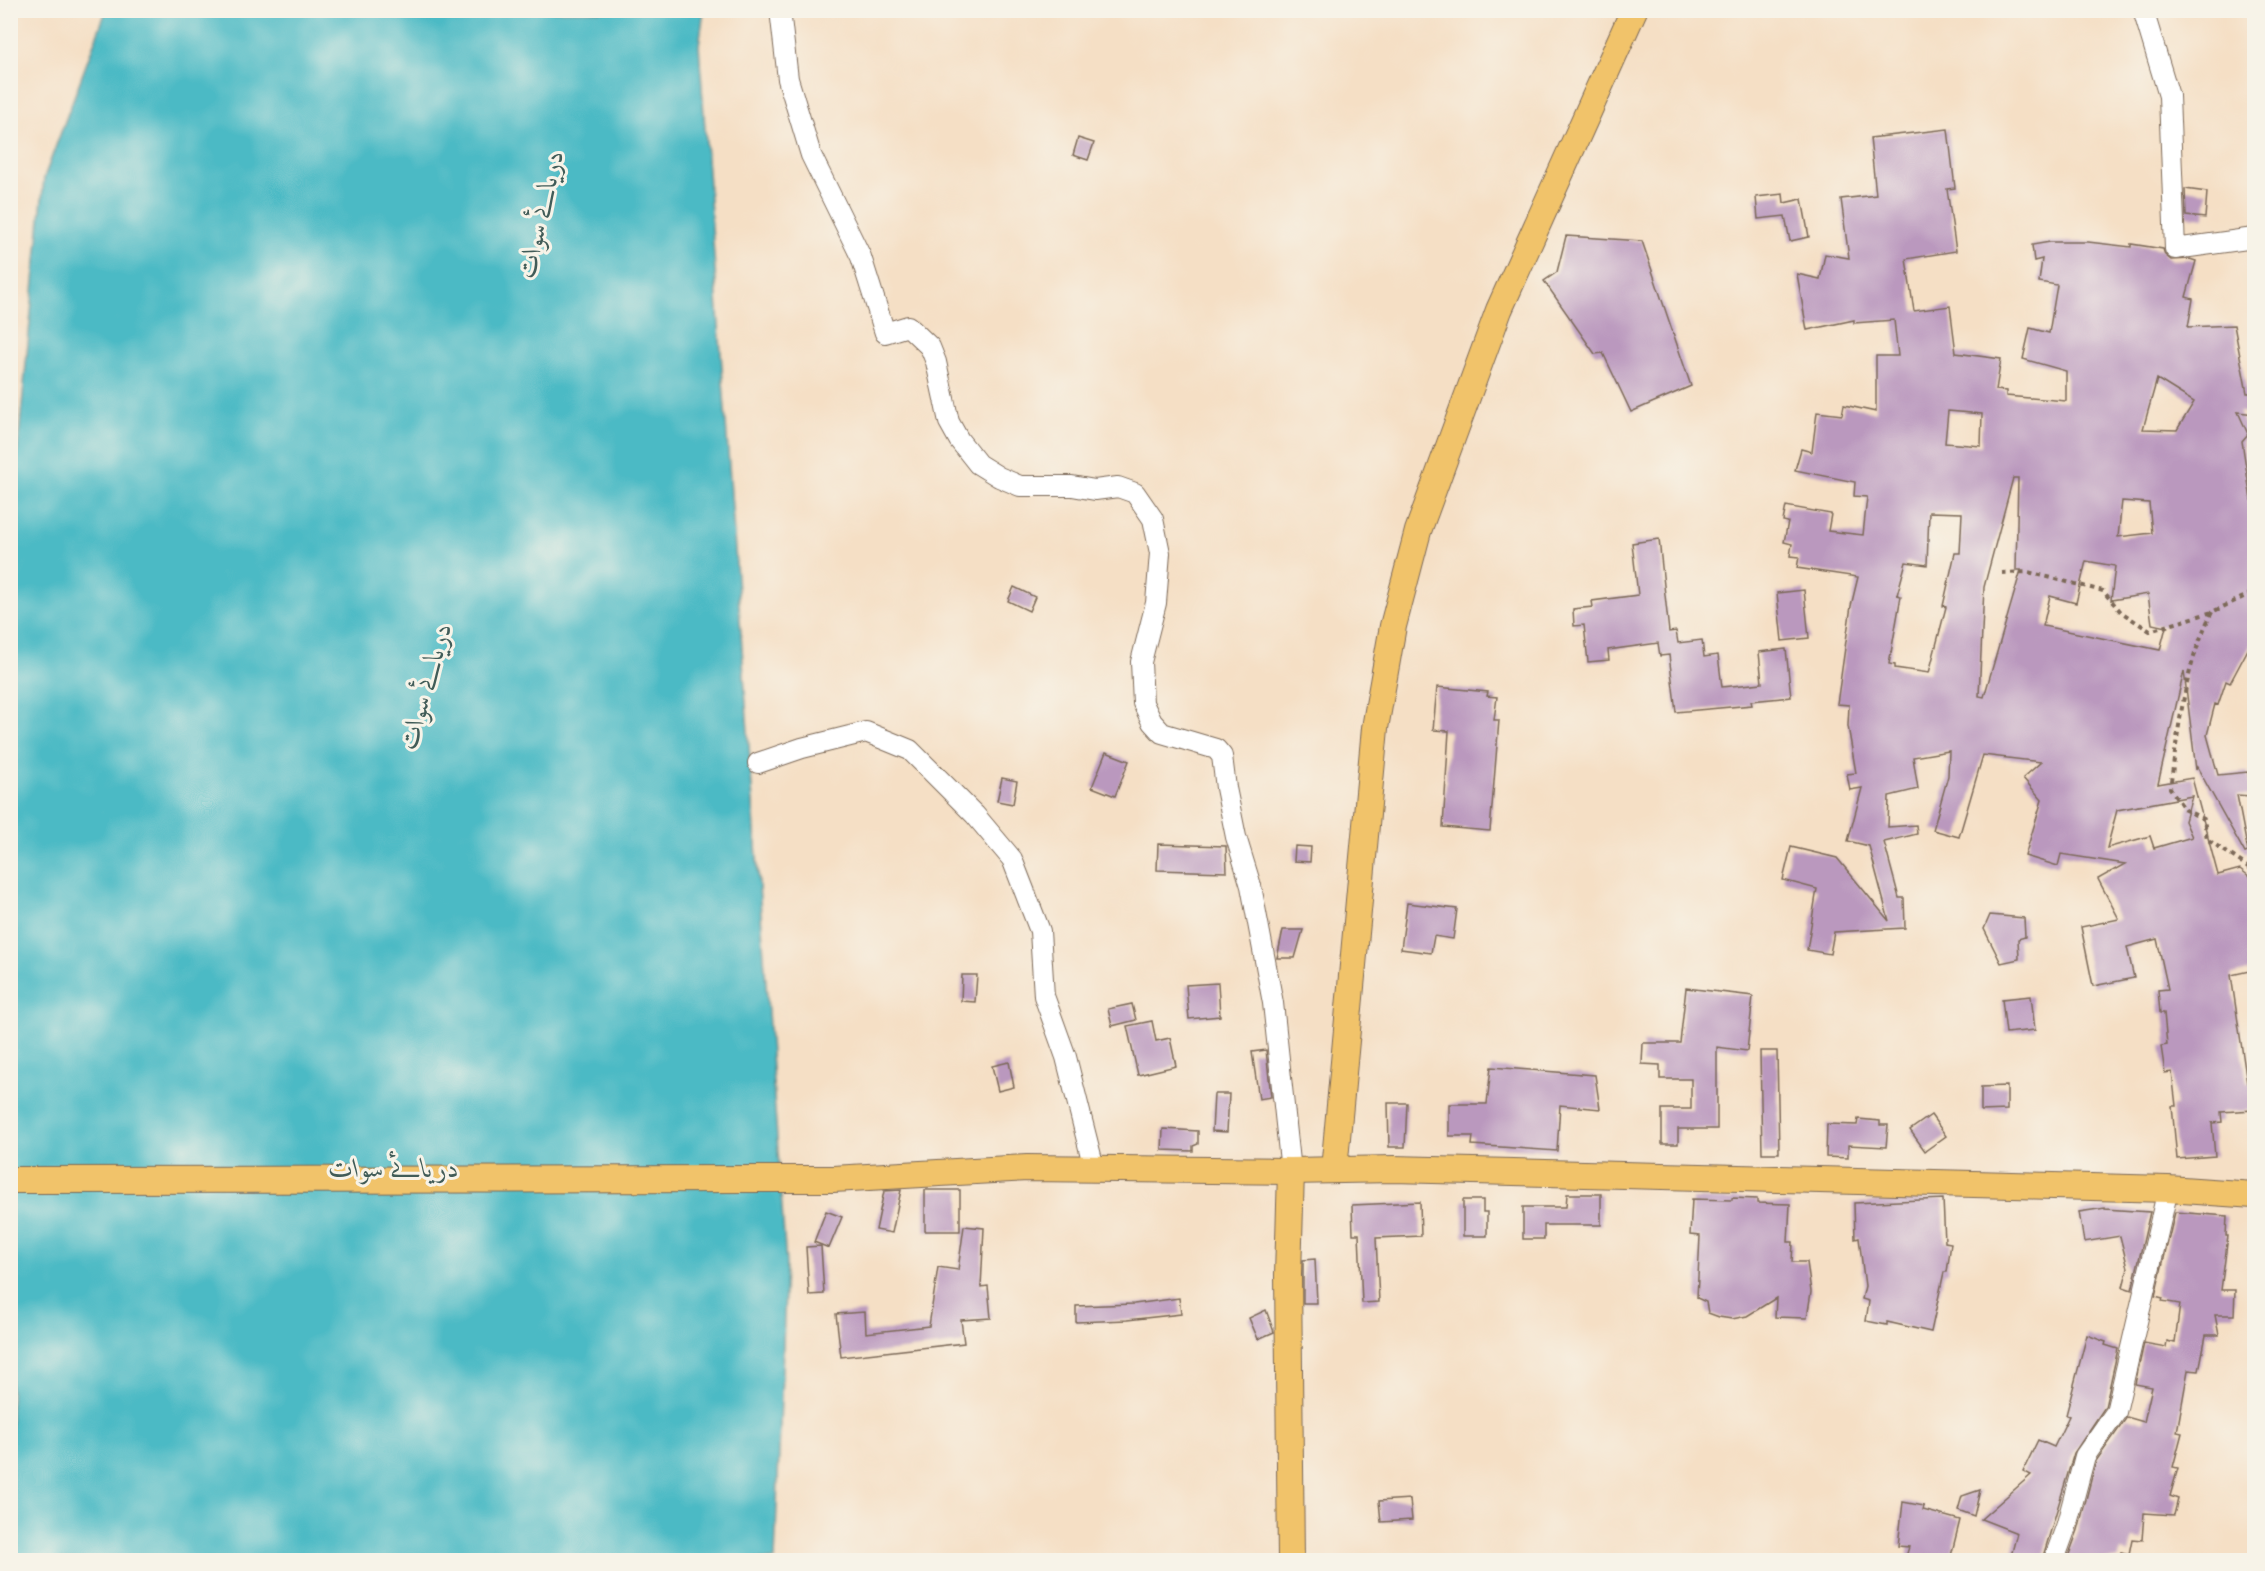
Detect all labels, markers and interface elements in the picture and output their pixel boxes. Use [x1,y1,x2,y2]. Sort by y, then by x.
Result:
water label: دریائے سوات [508,146,572,281]
water label: دریائے سوات [390,618,460,753]
water label: دریائے سوات [329,1150,459,1186]

